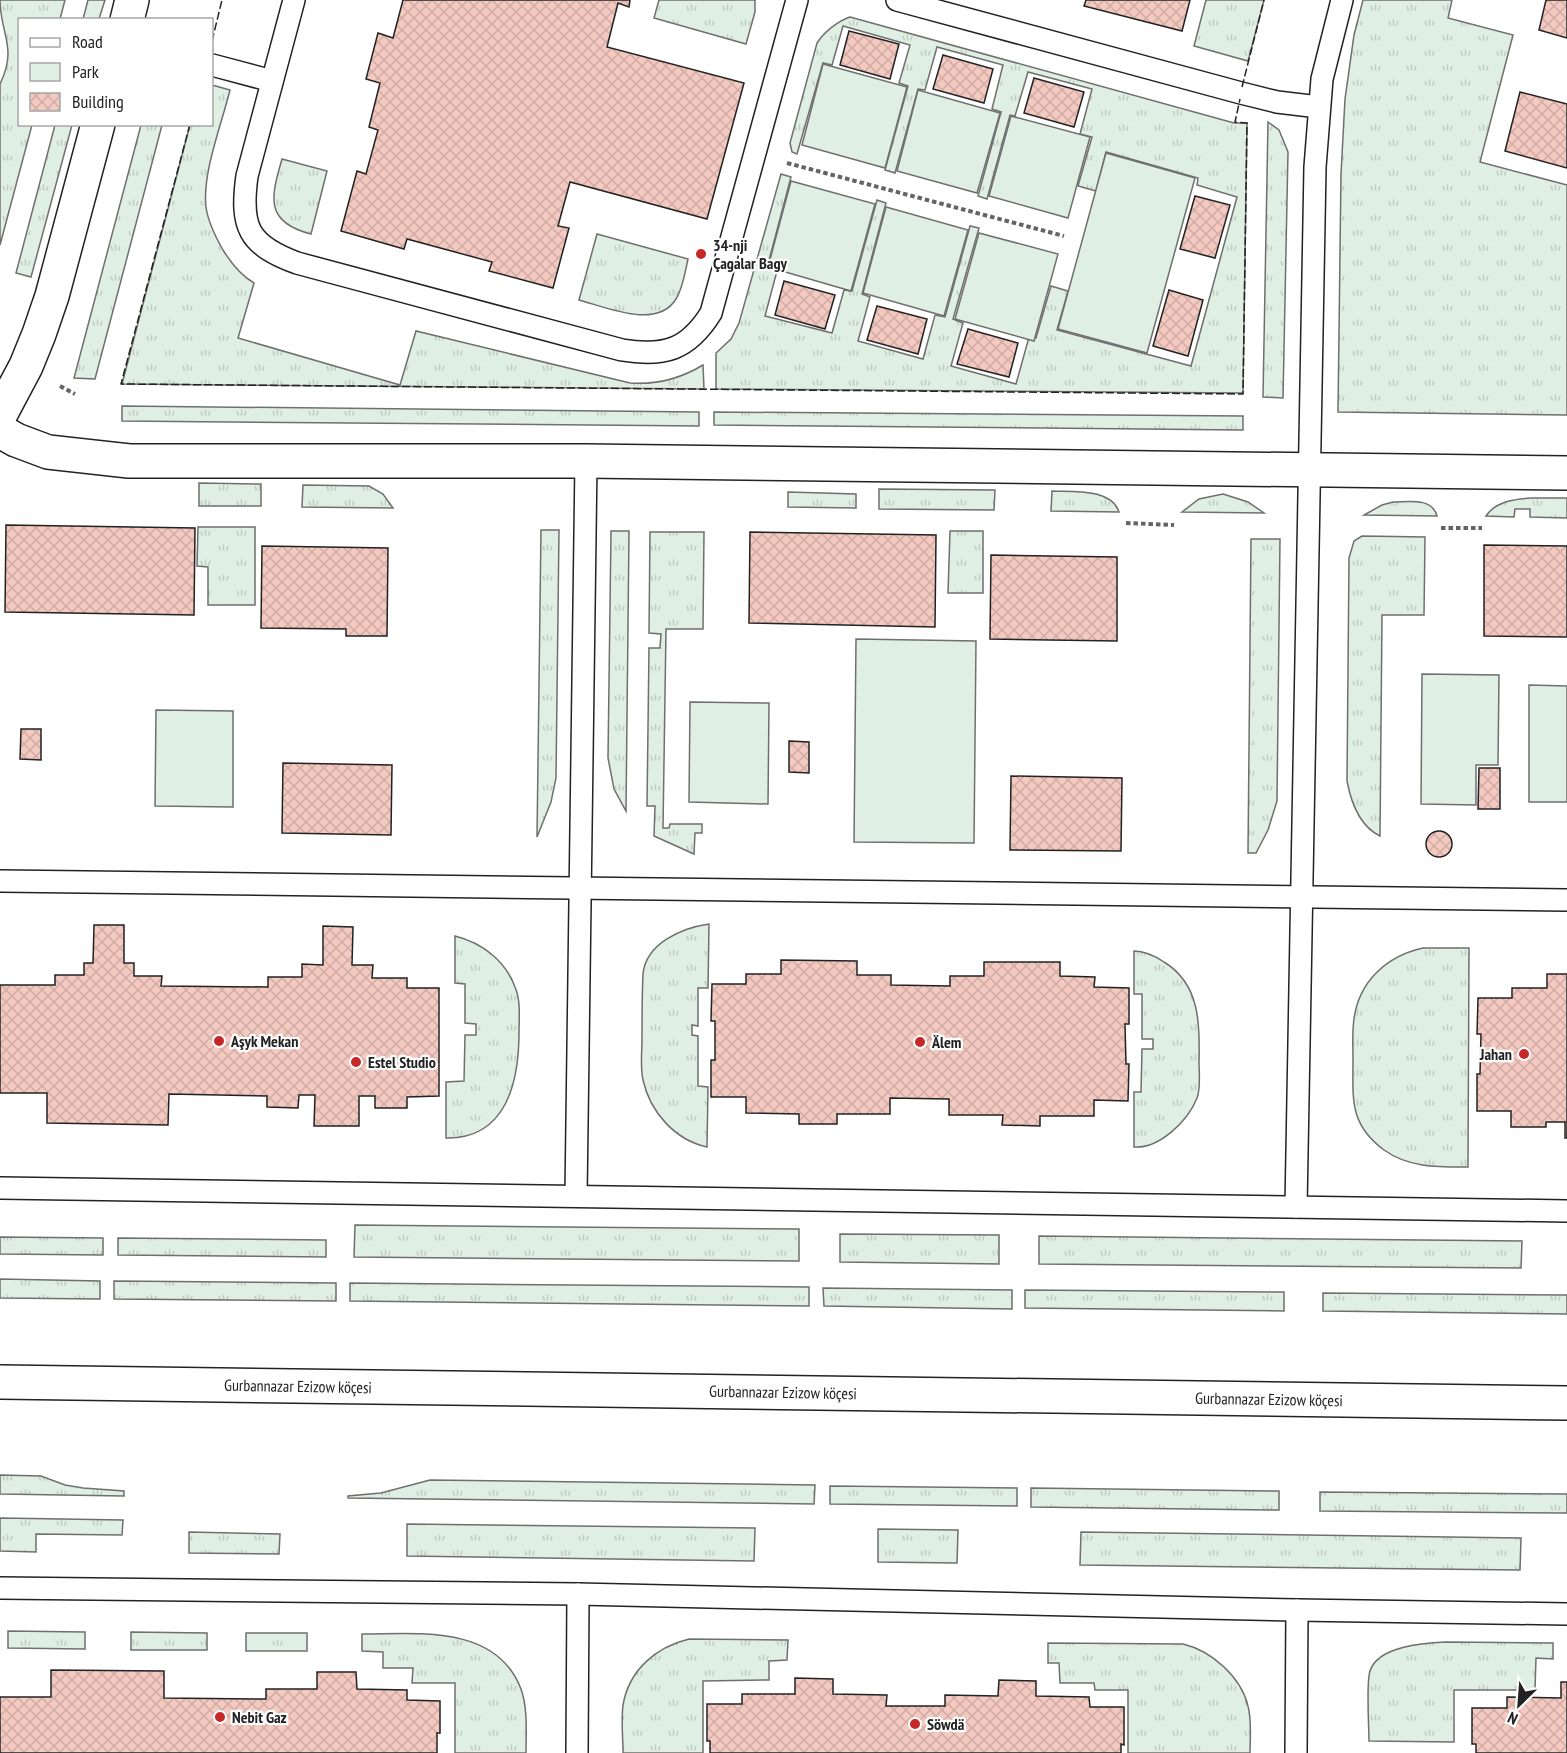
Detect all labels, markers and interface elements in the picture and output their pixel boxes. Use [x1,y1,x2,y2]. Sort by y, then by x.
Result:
legend [18,18,213,126]
text: Road [72,30,103,53]
text: Park [72,60,99,83]
text: Building [72,90,124,113]
place label: 34-nji Çagalar Bagy [713,235,787,273]
marker: 34-nji Çagalar Bagy [694,247,708,261]
place label: Aşyk Mekan [230,1031,298,1051]
place label: Älem [931,1032,961,1052]
marker: Aşyk Mekan [212,1034,226,1048]
marker: Älem [913,1035,927,1049]
place label: Jahan [1479,1044,1512,1064]
marker: Jahan [1517,1047,1531,1061]
place label: Estel Studio [368,1052,436,1072]
marker: Estel Studio [349,1055,363,1069]
street label: Gurbannazar Ezizow köçesi [224,1375,372,1397]
street label: Gurbannazar Ezizow köçesi [709,1381,857,1403]
street label: Gurbannazar Ezizow köçesi [1195,1388,1343,1410]
north arrow [1489,1675,1549,1735]
place label: Nebit Gaz [232,1707,287,1727]
text: N [1505,1708,1521,1729]
marker: Nebit Gaz [213,1710,227,1724]
place label: Söwdä [927,1714,965,1734]
marker: Söwdä [908,1717,922,1731]

